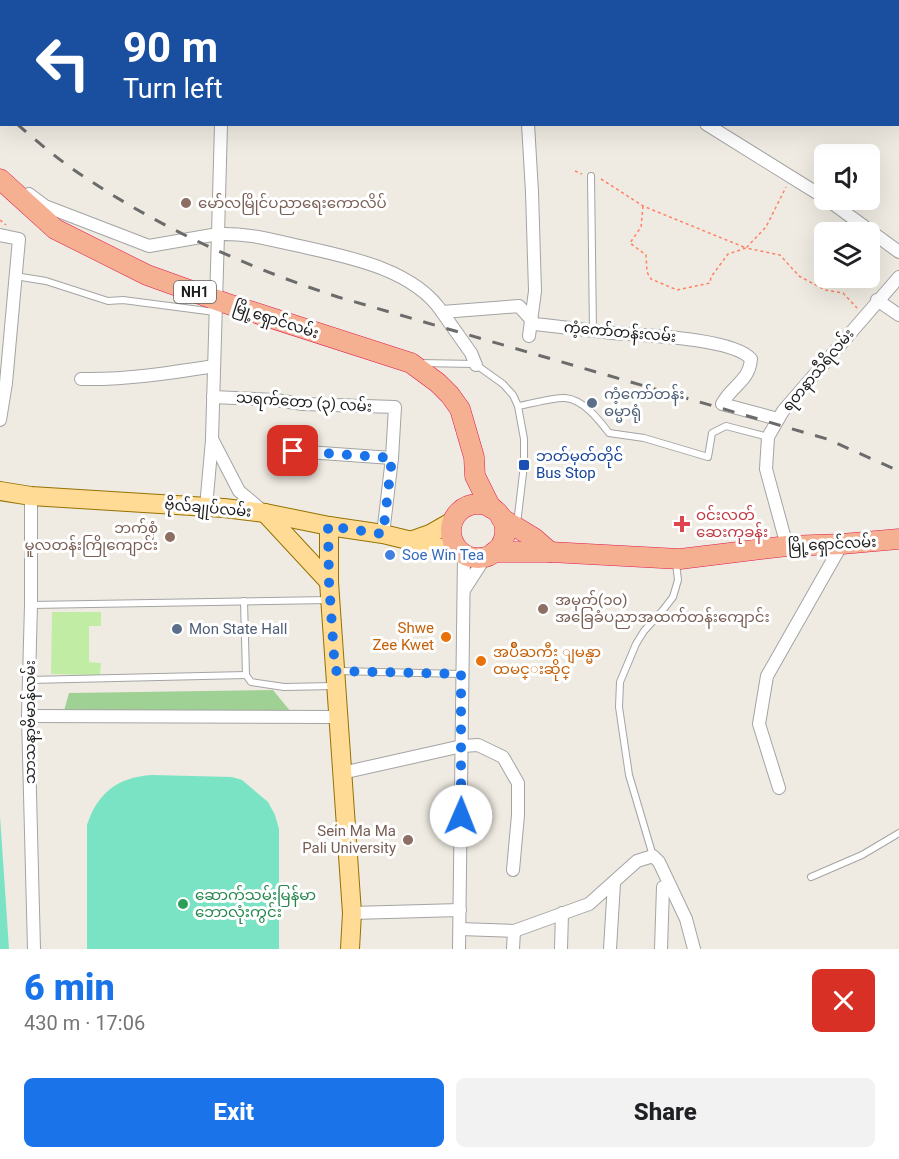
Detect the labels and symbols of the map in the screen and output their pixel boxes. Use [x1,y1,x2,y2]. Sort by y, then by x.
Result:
place label: မော်လမြိုင်ပညာရေးကောလိပ် [198,193,387,215]
marker: မော်လမြိုင်ပညာရေးကောလိပ် [179,196,193,210]
road number: NH1 [174,281,216,303]
street label: မြို့ရှောင်လမ်း [230,297,321,345]
street label: ကံ့ကော်တန်းလမ်း [563,317,677,349]
street label: ရတနာသီရိလမ်း [778,324,860,417]
place label: ကံ့ကော်တန်း ဓမ္မာရုံ [604,384,684,423]
street label: သရက်တော (၃) လမ်း [235,387,373,419]
marker: ကံ့ကော်တန်း ဓမ္မာရုံ [585,396,599,410]
pin [267,425,318,476]
place label: ဘတ်မှတ်တိုင် Bus Stop [536,446,623,482]
marker: ဘတ်မှတ်တိုင် Bus Stop [517,458,531,472]
street label: ဗိုလ်ချုပ်လမ်း [163,494,252,524]
place label: ဝင်းလတ် ဆေးကုခန်း [696,505,768,544]
marker: ဝင်းလတ် ဆေးကုခန်း [673,515,691,533]
place label: ဘက်စုံ မူလတန်းကြိုကျောင်း [24,518,158,557]
marker: ဘက်စုံ မူလတန်းကြိုကျောင်း [163,530,177,544]
street label: မြို့ရှောင်လမ်း [787,532,877,558]
place label: Soe Win Tea [402,546,484,564]
marker: Soe Win Tea [383,548,397,562]
place label: အမှတ်(၁၀) အခြေခံပညာအထက်တန်းကျောင်း [555,590,770,629]
marker: အမှတ်(၁၀) အခြေခံပညာအထက်တန်းကျောင်း [536,602,550,616]
place label: Shwe Zee Kwet [372,619,434,654]
place label: Mon State Hall [189,620,287,638]
marker: Mon State Hall [170,622,184,636]
marker: Shwe Zee Kwet [439,630,453,644]
place label: အပ်ိဳႀကီး ျမန္မာ ထမင္းဆိုင္ [493,642,601,681]
marker: အပ်ိဳႀကီး ျမန္မာ ထမင္းဆိုင္ [474,654,488,668]
street label: သာသနာ့ဗိမာန်လမ်း [20,660,42,784]
position arrow [429,784,493,848]
place label: Sein Ma Ma Pali University [302,822,396,857]
marker: Sein Ma Ma Pali University [401,833,415,847]
place label: ဆောက်သမ်းမြန်မာ ဘောလုံးကွင်း [195,885,316,924]
marker: ဆောက်သမ်းမြန်မာ ဘောလုံးကွင်း [176,897,190,911]

